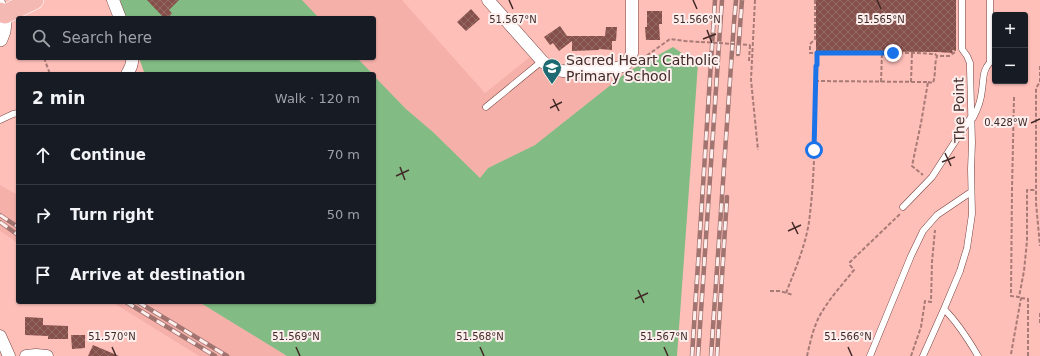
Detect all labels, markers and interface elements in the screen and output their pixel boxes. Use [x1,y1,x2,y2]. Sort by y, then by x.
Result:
map controls [992,12,1028,84]
button: + [992,12,1028,48]
text: 51.567°N [489,14,537,25]
text: 51.566°N [673,14,721,25]
text: 51.565°N [857,14,905,25]
search box [16,16,376,60]
icon: search [30,27,52,49]
text: Search here [62,29,152,47]
route end [884,44,902,62]
button: − [992,48,1028,84]
place label: Sacred Heart Catholic Primary School [566,52,719,84]
school or university icon: Sacred Heart Catholic Primary School [541,57,563,85]
street label: The Point [950,77,968,144]
text: 2 min [32,88,85,108]
text: Walk · 120 m [275,91,360,106]
text: 0.428°W [984,117,1028,128]
route start [805,141,823,159]
icon: ahead [32,144,54,166]
text: Continue [70,146,146,164]
text: 70 m [327,147,360,162]
icon: right [32,204,54,226]
text: Turn right [70,206,154,224]
text: 50 m [327,207,360,222]
icon: arrive [32,264,54,286]
text: Arrive at destination [70,266,245,284]
text: 51.570°N [88,331,136,342]
text: 51.569°N [272,331,320,342]
text: 51.568°N [456,331,504,342]
text: 51.567°N [640,331,688,342]
text: 51.566°N [824,331,872,342]

